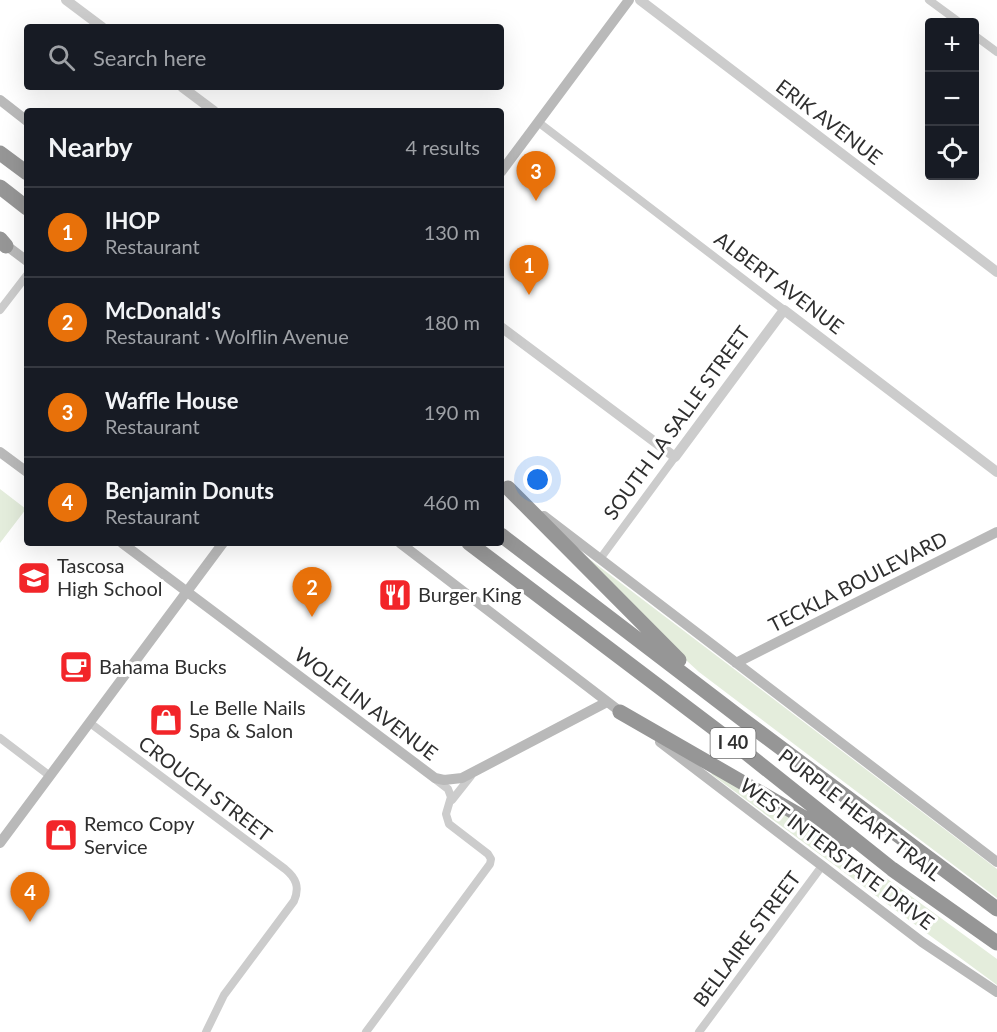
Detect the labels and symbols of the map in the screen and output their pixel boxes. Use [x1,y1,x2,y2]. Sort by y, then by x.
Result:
street label: ERIK AVENUE [772,74,887,169]
pin: 3 [516,152,556,201]
street label: ALBERT AVENUE [710,226,849,338]
pin: 1 [510,246,548,295]
street label: SOUTH LA SALLE STREET [598,321,755,524]
your location [523,465,552,494]
street label: TECKLA BOULEVARD [764,526,951,637]
place label: Tascosa High School [57,553,163,600]
school or university icon: Tascosa High School [16,560,52,596]
pin: 2 [292,568,332,617]
restaurant icon: Burger King [377,577,413,613]
place label: Burger King [418,582,521,606]
street label: WOLFLIN AVENUE [290,642,443,765]
cafe icon: Bahama Bucks [58,649,94,685]
place label: Bahama Bucks [99,654,227,678]
place label: Le Belle Nails Spa & Salon [189,695,306,742]
shop icon: Le Belle Nails Spa & Salon [148,702,184,738]
road number: I 40 [710,728,756,758]
street label: CROUCH STREET [134,730,277,846]
street label: PURPLE HEART TRAIL [774,743,947,885]
street label: WEST INTERSTATE DRIVE [736,772,939,934]
place label: Remco Copy Service [84,811,195,858]
shop icon: Remco Copy Service [43,817,79,853]
street label: BELLAIRE STREET [687,866,805,1011]
pin: 4 [10,872,50,922]

